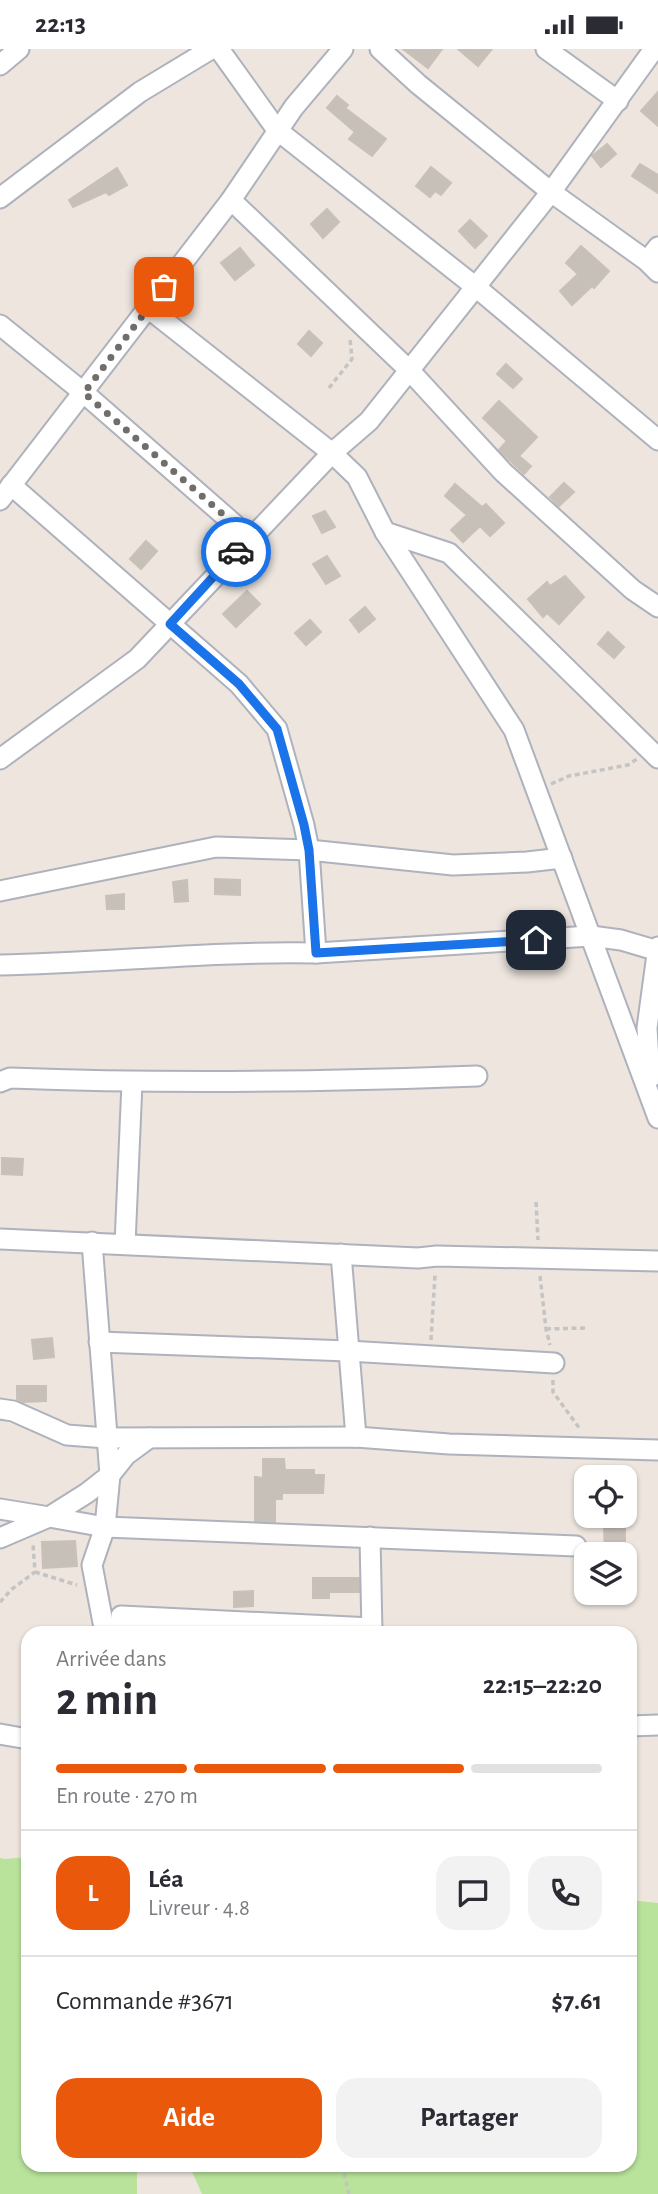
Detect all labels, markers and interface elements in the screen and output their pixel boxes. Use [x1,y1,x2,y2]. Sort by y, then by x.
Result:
text: 22:13 [35,11,86,37]
pin [134,257,194,317]
icon: bag [145,268,183,306]
courier [201,517,271,587]
icon: car [217,533,255,571]
pin [506,910,566,970]
icon: home [517,921,555,959]
map controls [574,1465,637,1605]
button: locate [574,1465,637,1528]
button: layers [574,1542,637,1605]
text: Arrivée dans [56,1648,167,1671]
text: 22:15–22:20 [483,1672,602,1698]
text: 2 min [56,1677,158,1723]
text: En route · 270 m [56,1785,198,1808]
button: chat [436,1856,510,1930]
button: phone [528,1856,602,1930]
text: Léa [148,1866,184,1892]
text: L [87,1880,99,1906]
text: Livreur · 4.8 [148,1897,250,1920]
text: Commande #3671 [56,1988,234,2014]
text: $7.61 [551,1988,602,2014]
button: Aide [56,2078,322,2158]
button: Partager [336,2078,602,2158]

